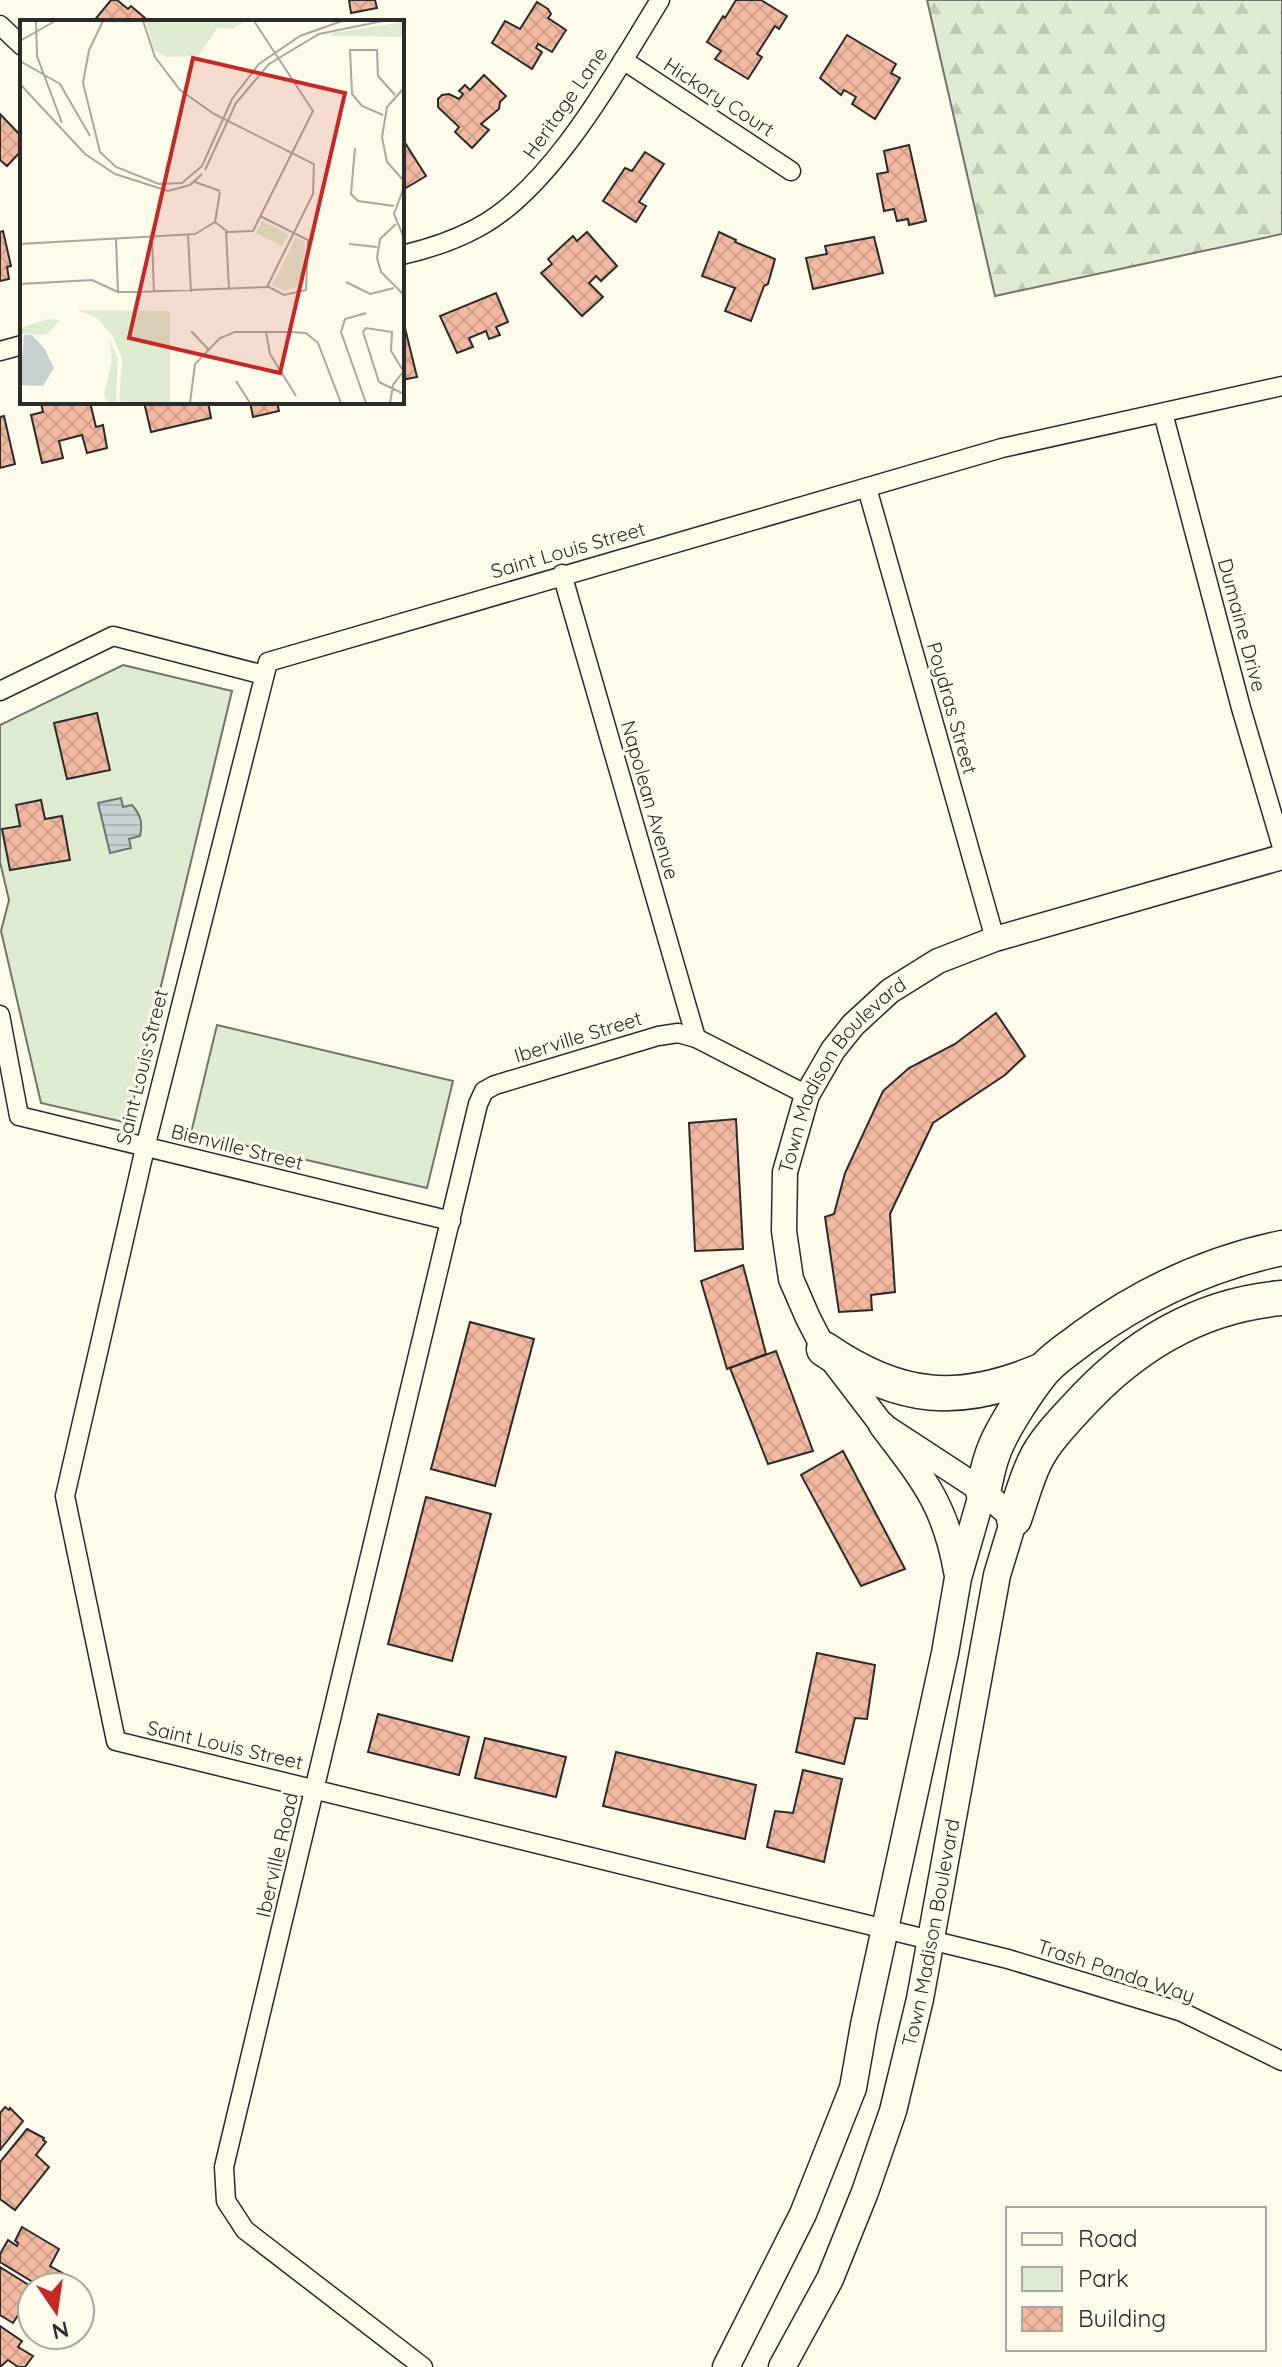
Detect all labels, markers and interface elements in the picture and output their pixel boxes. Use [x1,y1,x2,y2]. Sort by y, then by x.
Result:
inset map [20,20,404,404]
street label: Heritage Lane [517,42,612,164]
street label: Hickory Court [659,52,779,142]
street label: Saint Louis Street [488,515,648,583]
street label: Dumaine Drive [1213,556,1272,694]
street label: Poydras Street [922,639,983,777]
street label: Napolean Avenue [616,717,685,882]
street label: Town Madison Boulevard [772,971,910,1176]
street label: Saint Louis Street [110,986,173,1147]
street label: Iberville Street [511,1005,645,1068]
street label: Bienville Street [168,1118,306,1175]
street label: Saint Louis Street [145,1714,306,1775]
street label: Iberville Road [250,1790,303,1920]
street label: Town Madison Boulevard [896,1817,964,2049]
street label: Trash Panda Way [1034,1933,1198,2008]
legend [1006,2207,1266,2351]
text: Road [1078,2223,1138,2253]
text: Park [1078,2263,1129,2293]
north arrow [16,2271,96,2351]
text: Building [1078,2303,1166,2333]
text: N [49,2315,72,2346]

